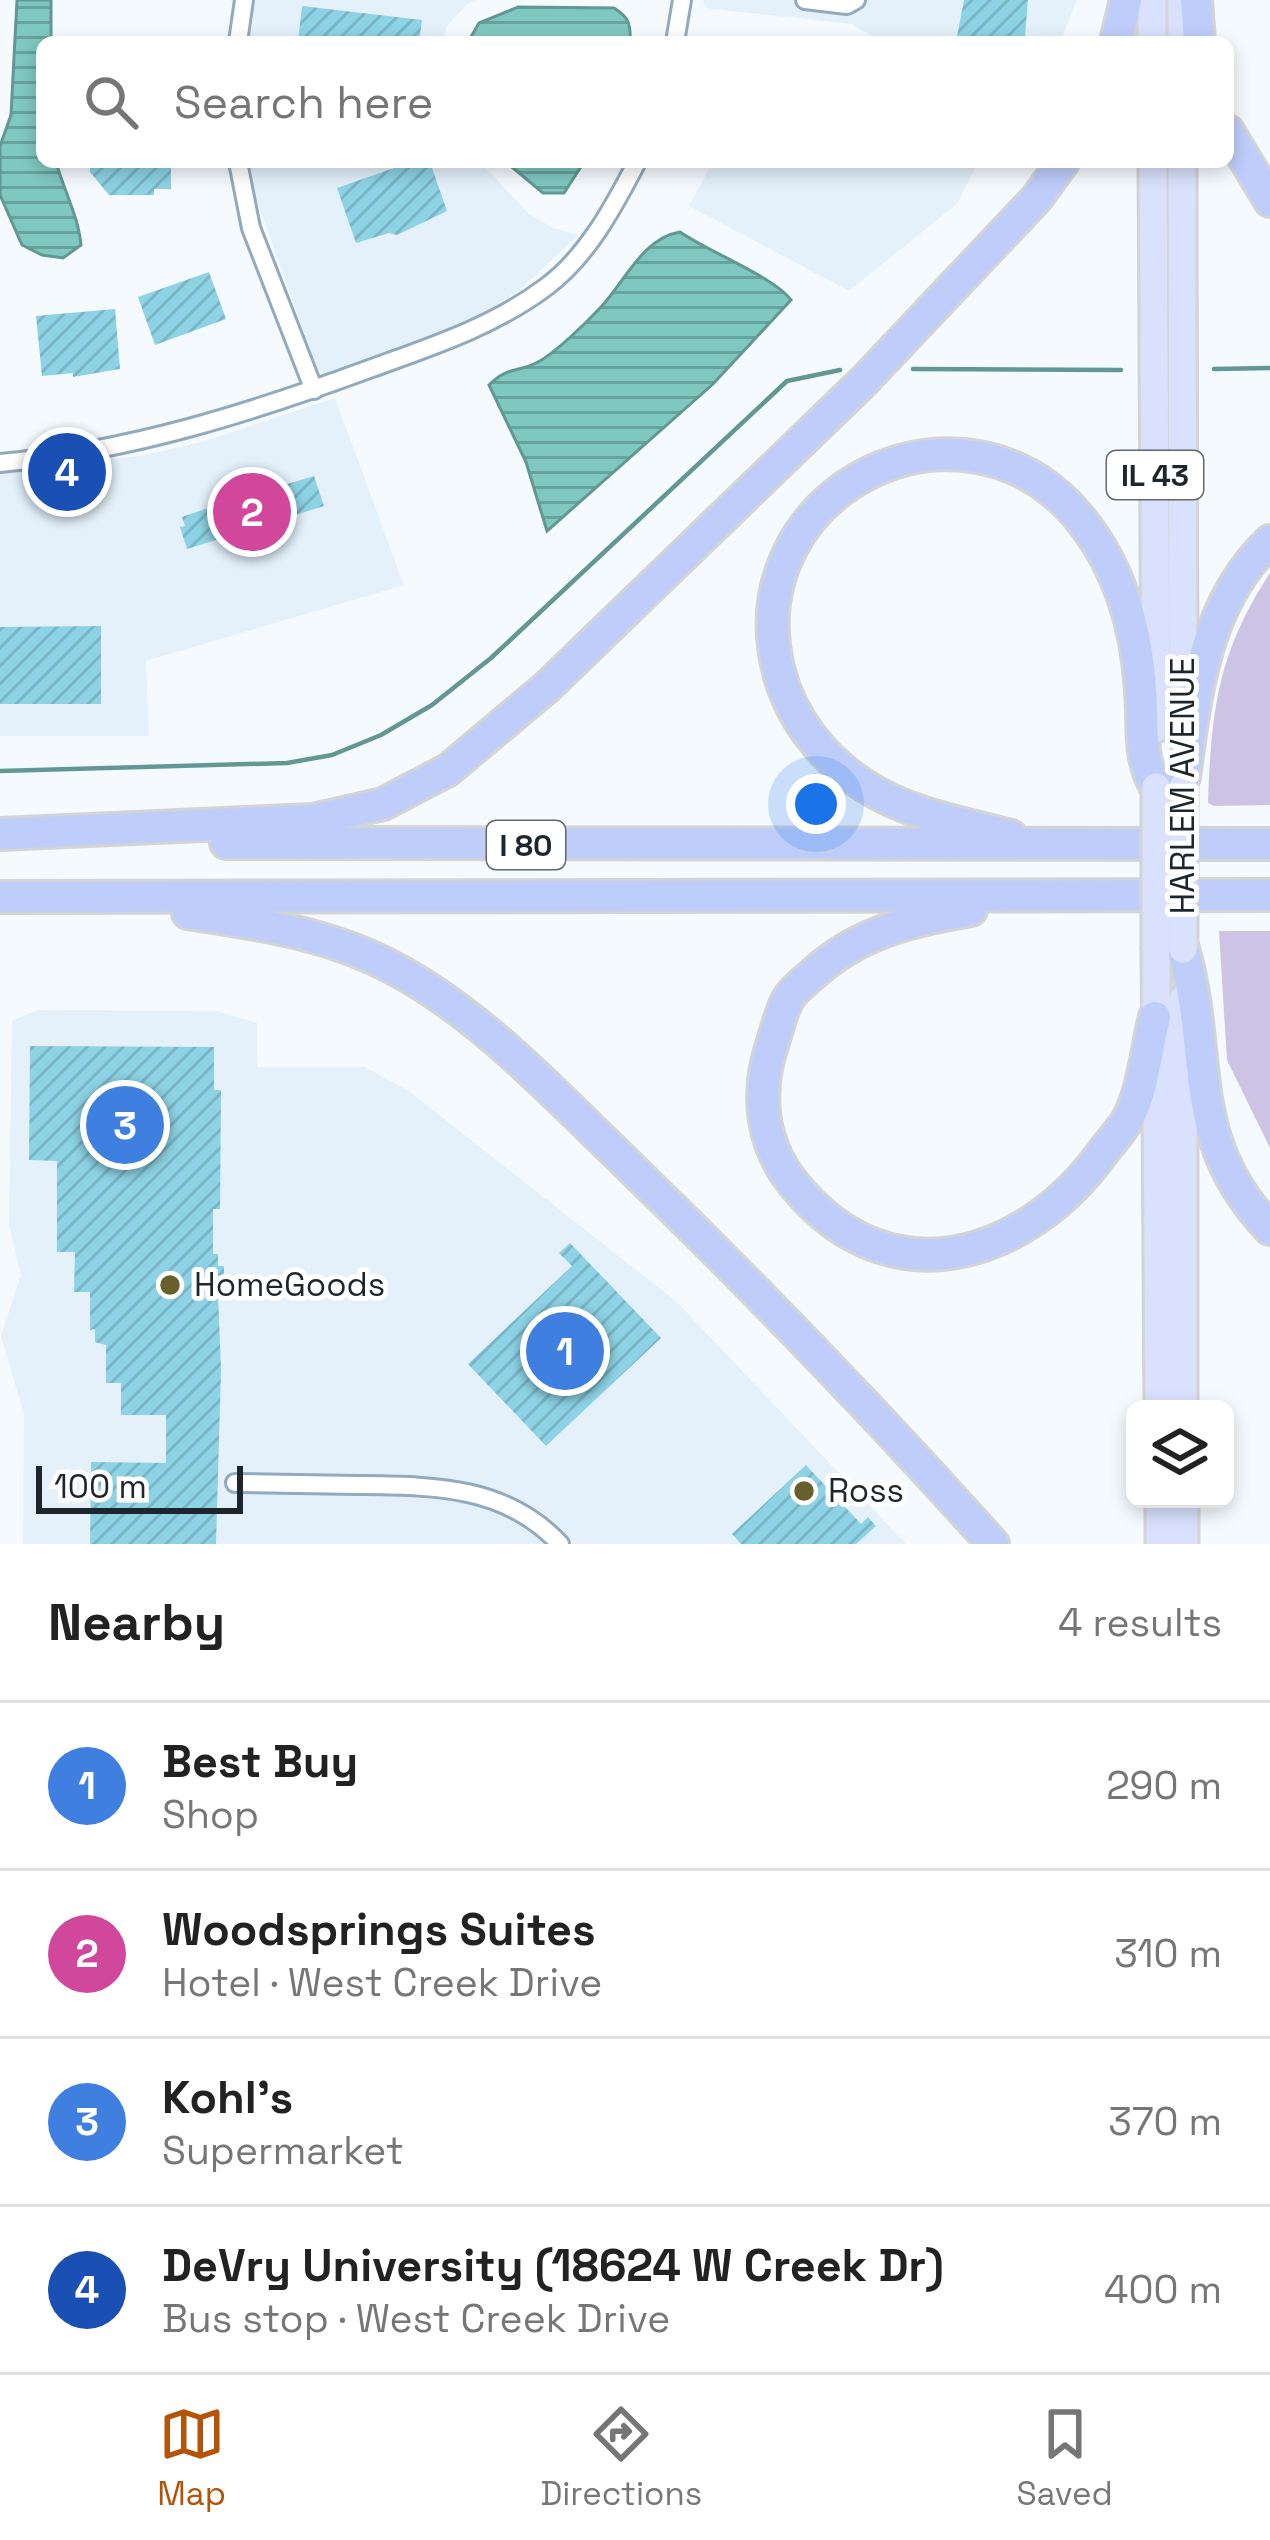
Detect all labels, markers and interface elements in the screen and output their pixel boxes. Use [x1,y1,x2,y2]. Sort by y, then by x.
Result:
search box [36,36,1234,168]
icon: search [78,69,144,135]
text: Search here [174,74,433,131]
pin: 4 [28,427,106,517]
road number: IL 43 [1107,451,1203,499]
pin: 2 [213,467,291,557]
street label: HARLEM AVENUE [1162,658,1204,914]
your location [786,774,846,834]
road number: I 80 [487,821,565,869]
pin: 3 [86,1080,164,1170]
place label: HomeGoods [194,1264,385,1306]
marker: HomeGoods [157,1272,183,1298]
pin: 1 [526,1306,604,1396]
map controls [1126,1400,1234,1508]
button: layers [1126,1400,1234,1508]
scale bar [36,1460,243,1513]
text: 100 m [54,1466,147,1508]
place label: Ross [828,1470,904,1512]
marker: Ross [791,1478,817,1504]
text: Nearby [48,1590,225,1655]
text: 4 results [1058,1598,1222,1647]
text: Best Buy [162,1733,358,1790]
text: 1 [78,1761,96,1810]
text: 290 m [1106,1761,1222,1810]
text: Shop [162,1790,259,1839]
text: Woodsprings Suites [162,1901,596,1958]
text: 2 [75,1929,99,1978]
text: 310 m [1114,1929,1222,1978]
text: Hotel · West Creek Drive [162,1958,602,2007]
text: Kohl's [162,2069,293,2126]
text: 3 [75,2097,99,2146]
text: 370 m [1108,2097,1222,2146]
text: Supermarket [162,2126,404,2175]
text: DeVry University (18624 W Creek Dr) [162,2237,944,2294]
text: 4 [75,2265,99,2314]
text: 400 m [1104,2265,1222,2314]
text: Bus stop · West Creek Drive [162,2294,670,2343]
tab: Map [157,2401,226,2515]
tab: Directions [540,2401,702,2515]
tab: Saved [1017,2401,1113,2515]

